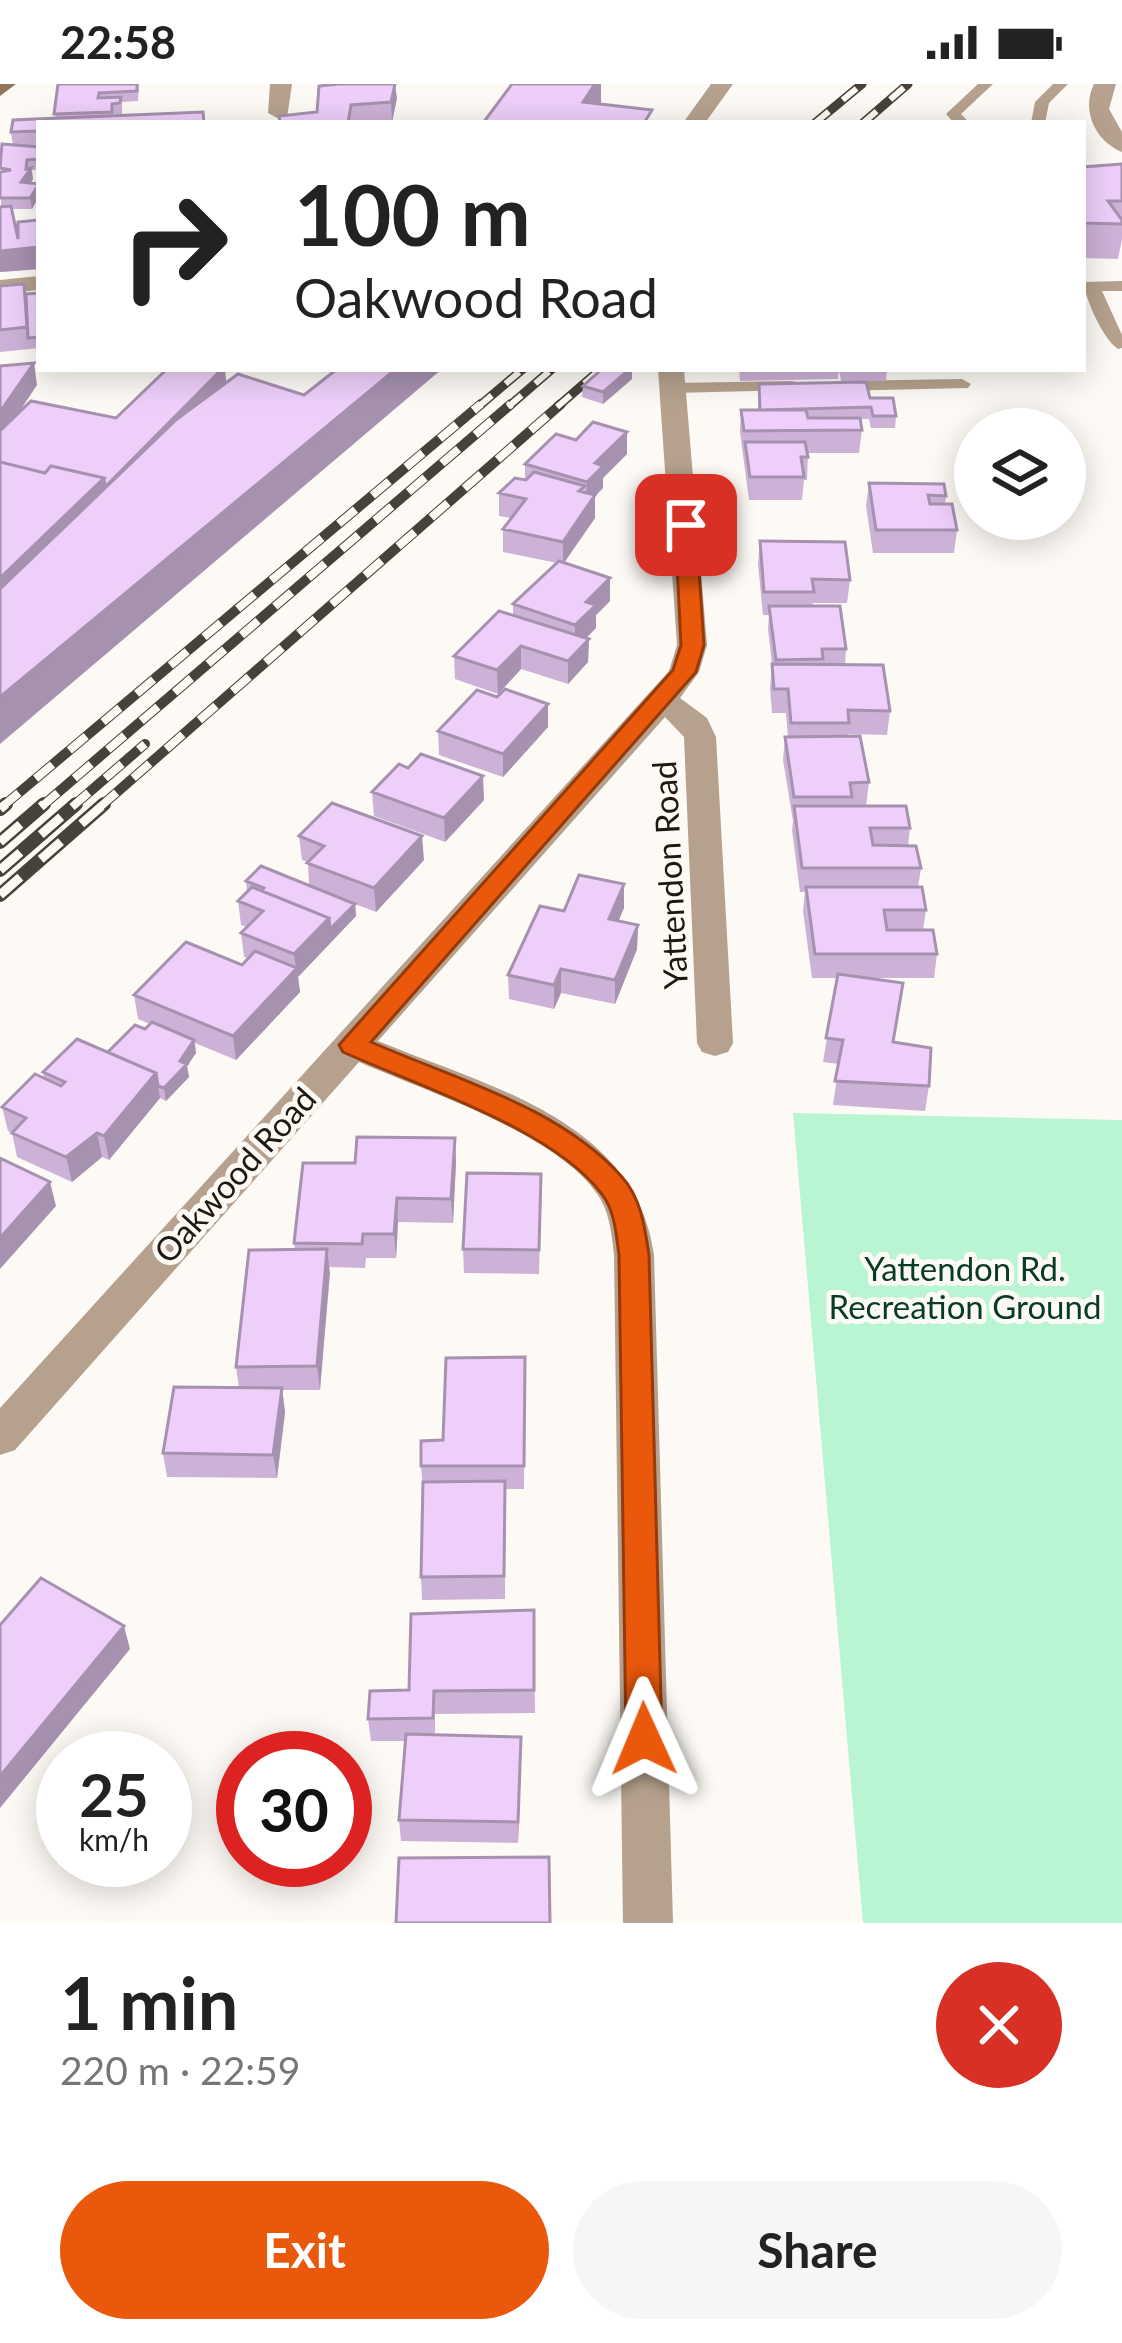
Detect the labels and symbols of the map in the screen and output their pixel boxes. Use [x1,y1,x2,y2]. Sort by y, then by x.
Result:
pin [635,474,737,576]
street label: Yattendon Road [643,760,695,990]
street label: Oakwood Road [145,1078,324,1270]
park label: Yattendon Rd. Recreation Ground [829,1248,1101,1326]
position arrow [581,1676,707,1802]
speed limit sign: 30 [216,1731,372,1887]

